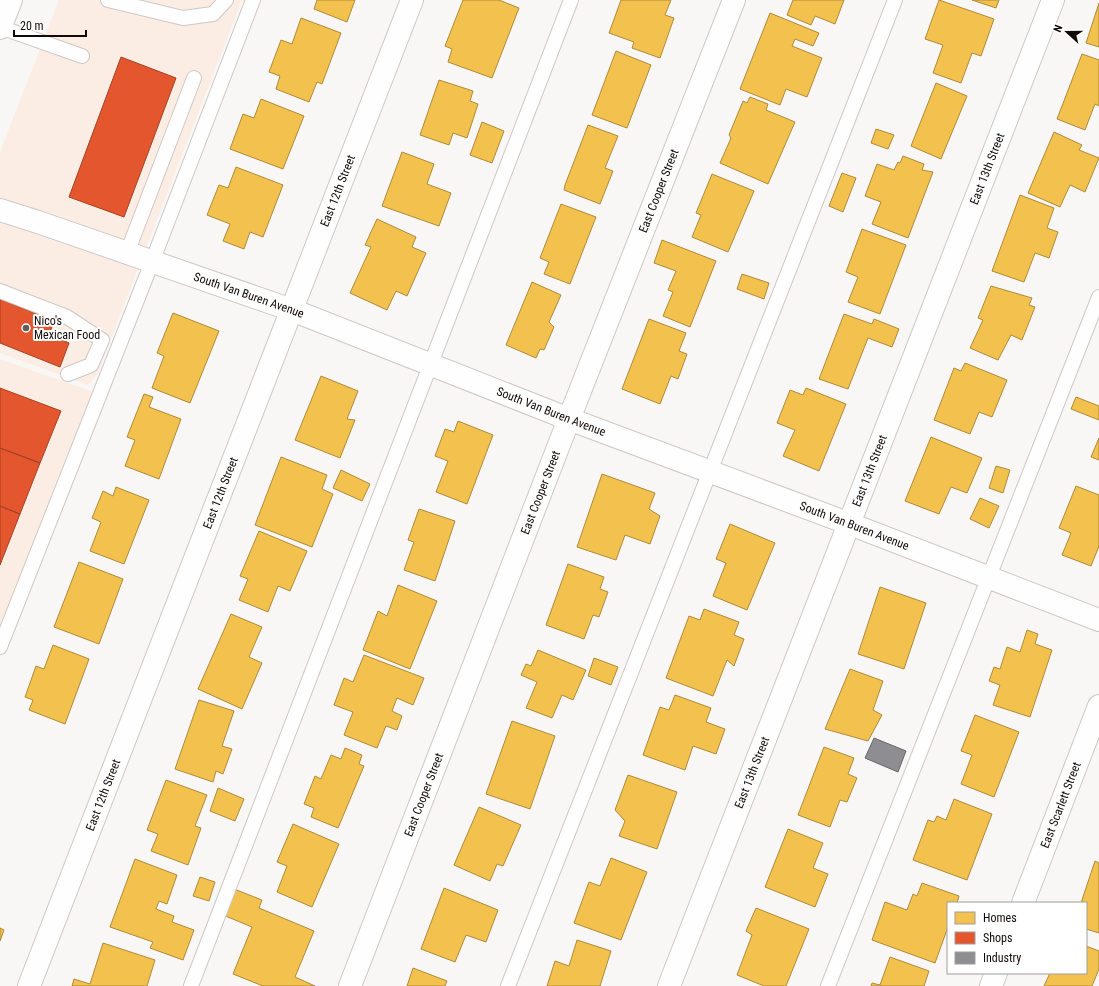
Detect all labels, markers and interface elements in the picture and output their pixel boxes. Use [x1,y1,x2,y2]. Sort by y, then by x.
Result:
scale bar [14,12,86,38]
north arrow [1047,12,1087,52]
text: 20 m [20,19,44,33]
text: N [1051,23,1065,34]
street label: East 13th Street [967,131,1008,207]
street label: East Cooper Street [636,147,682,235]
street label: East 12th Street [318,153,358,229]
street label: South Van Buren Avenue [192,269,306,321]
place label: Nico's Mexican Food [34,314,100,342]
marker: Nico's Mexican Food [21,323,31,333]
street label: South Van Buren Avenue [495,384,608,439]
street label: East 13th Street [849,432,890,509]
street label: East Cooper Street [518,448,563,536]
street label: East 12th Street [200,455,241,531]
street label: South Van Buren Avenue [798,499,911,553]
street label: East 13th Street [732,734,773,810]
street label: East Cooper Street [401,751,446,839]
street label: East 12th Street [83,757,124,833]
street label: East Scarlett Street [1038,760,1084,850]
legend [947,902,1087,974]
text: Homes [983,911,1017,925]
text: Shops [983,931,1012,945]
text: Industry [983,951,1021,965]

